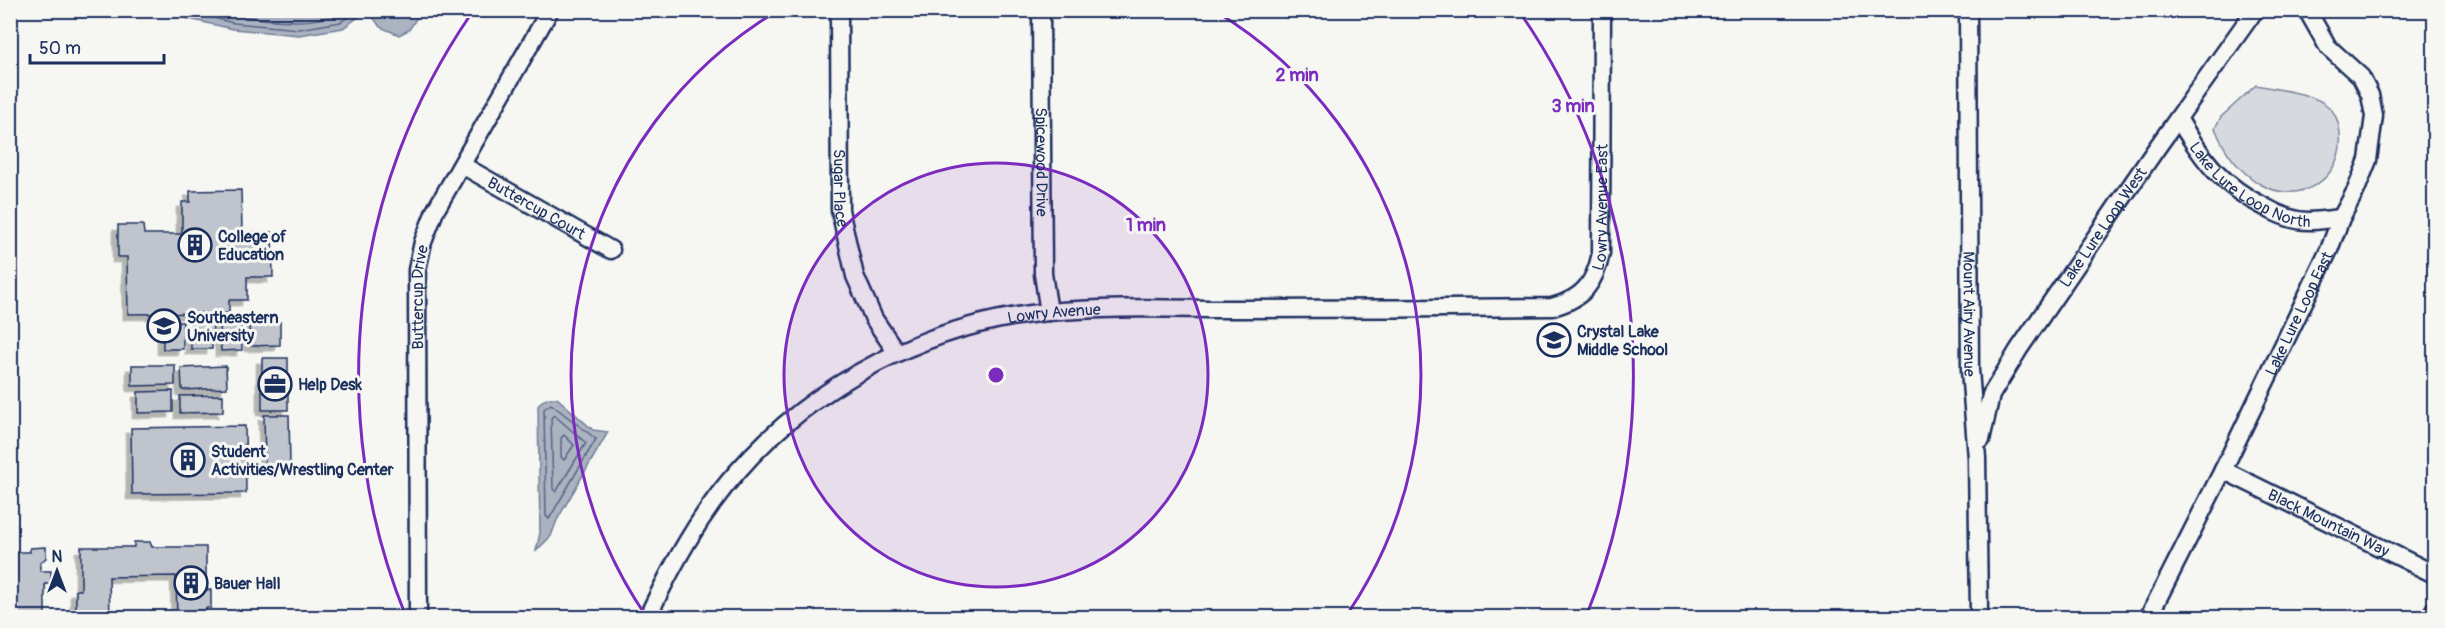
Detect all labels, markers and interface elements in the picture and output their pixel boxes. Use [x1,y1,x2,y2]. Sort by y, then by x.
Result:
scale bar [30,27,164,65]
text: 50 m [39,37,81,60]
text: 2 min [1275,64,1319,87]
text: 3 min [1551,95,1595,118]
street label: Spicewood Drive [1031,107,1052,217]
street label: Lake Lure Loop North [2185,138,2311,232]
street label: Lowry Avenue East [1588,143,1612,273]
street label: Sugar Place [829,149,853,229]
street label: Lake Lure Loop West [2055,163,2152,291]
street label: Buttercup Court [484,173,589,245]
text: 1 min [1126,214,1166,237]
building icon: College of Education [177,227,213,263]
place label: College of Education [218,227,287,265]
street label: Buttercup Drive [408,243,433,350]
street label: Lake Lure Loop East [2261,248,2338,379]
street label: Mount Airy Avenue [1958,251,1980,378]
street label: Lowry Avenue [1006,300,1101,328]
school or university icon: Southeastern University [146,308,182,344]
place label: Southeastern University [187,308,279,346]
school or university icon: Crystal Lake Middle School [1536,322,1572,358]
place label: Crystal Lake Middle School [1577,322,1668,360]
centre of rings [986,365,1006,385]
office icon: Help Desk [257,366,293,402]
place label: Help Desk [298,375,362,395]
building icon: Student Activities/Wrestling Center [170,442,206,478]
place label: Student Activities/Wrestling Center [211,442,394,480]
street label: Black Mountain Way [2264,485,2393,561]
north arrow [27,541,87,601]
text: N [52,547,63,567]
building icon: Bauer Hall [173,565,209,601]
place label: Bauer Hall [214,574,281,594]

